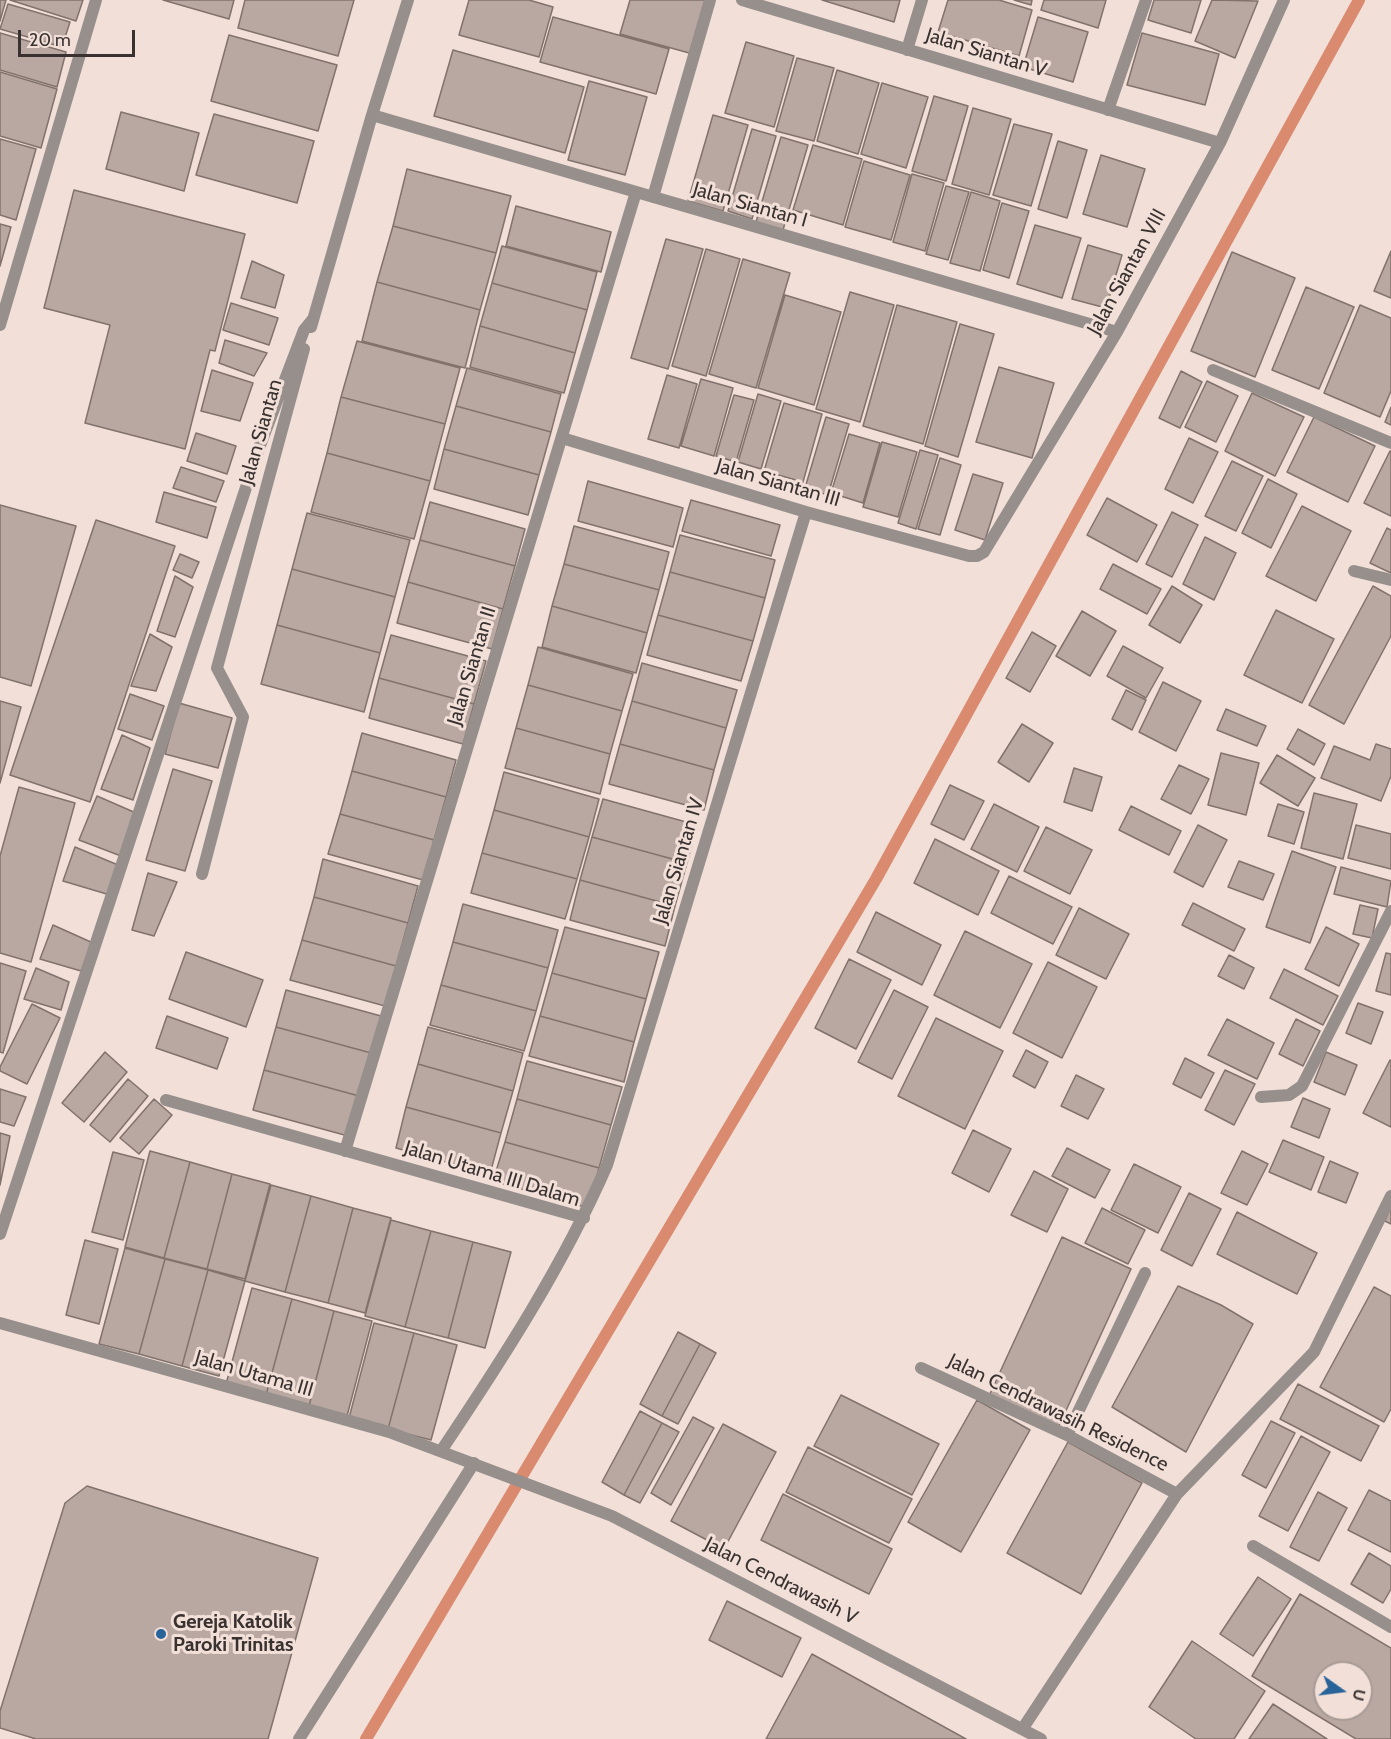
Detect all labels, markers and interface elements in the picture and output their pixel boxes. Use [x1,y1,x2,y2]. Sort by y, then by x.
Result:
scale bar [21,18,138,56]
street label: Jalan Siantan V [923,23,1049,83]
text: 20 m [29,29,71,51]
street label: Jalan Siantan I [690,177,810,233]
street label: Jalan Siantan VIII [1082,205,1172,339]
street label: Jalan Siantan [235,377,287,487]
street label: Jalan Siantan III [713,454,843,512]
street label: Jalan Siantan II [443,604,501,728]
street label: Jalan Siantan IV [648,795,710,927]
street label: Jalan Utama III Dalam [401,1136,583,1212]
street label: Jalan Utama III [192,1346,316,1402]
street label: Jalan Cendrawasih Residence [944,1349,1172,1477]
street label: Jalan Cendrawasih V [700,1532,862,1630]
place label: Gereja Katolik Paroki Trinitas [173,1610,293,1657]
marker: Gereja Katolik Paroki Trinitas [154,1627,168,1641]
north arrow [1313,1661,1373,1721]
text: U [1348,1687,1370,1703]

